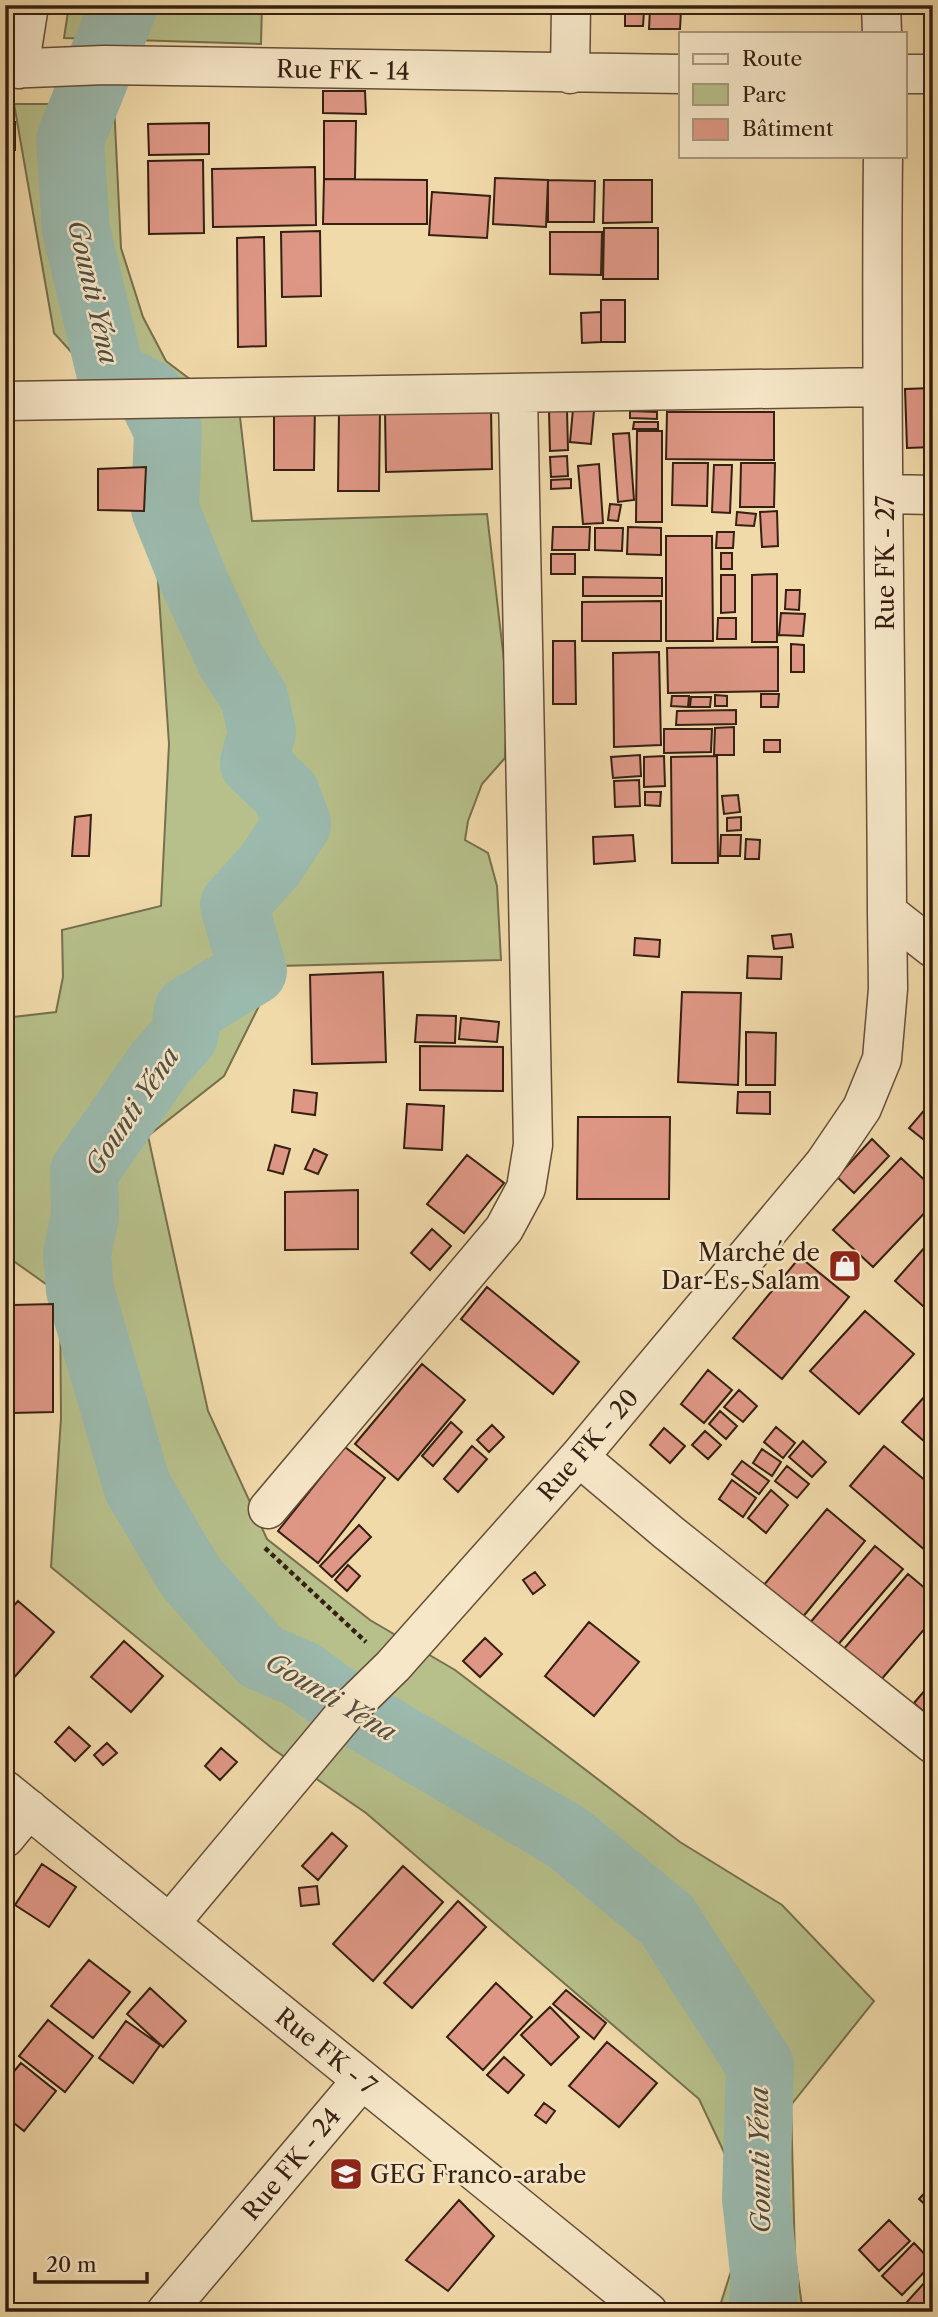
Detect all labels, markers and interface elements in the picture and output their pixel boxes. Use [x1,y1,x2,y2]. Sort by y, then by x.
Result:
legend [679,32,906,158]
text: Route [742,46,802,71]
street label: Rue FK - 14 [276,54,410,86]
text: Parc [742,82,786,107]
text: Bâtiment [742,116,834,141]
water label: Gounti Yéna [61,217,125,368]
street label: Rue FK - 27 [871,495,900,631]
water label: Gounti Yéna [78,1041,187,1181]
place label: Marché de Dar-Es-Salam [661,1238,820,1295]
shop icon: Marché de Dar-Es-Salam [826,1247,864,1285]
street label: Rue FK - 20 [532,1383,644,1507]
water label: Gounti Yéna [260,1645,403,1749]
street label: Rue FK - 7 [270,2002,382,2101]
water label: Gounti Yéna [743,2086,777,2234]
street label: Rue FK - 24 [236,2102,346,2226]
school or university icon: GEG Franco-arabe [327,2155,365,2193]
place label: GEG Franco-arabe [370,2160,586,2189]
scale bar [35,2240,147,2284]
text: 20 m [46,2252,97,2277]

